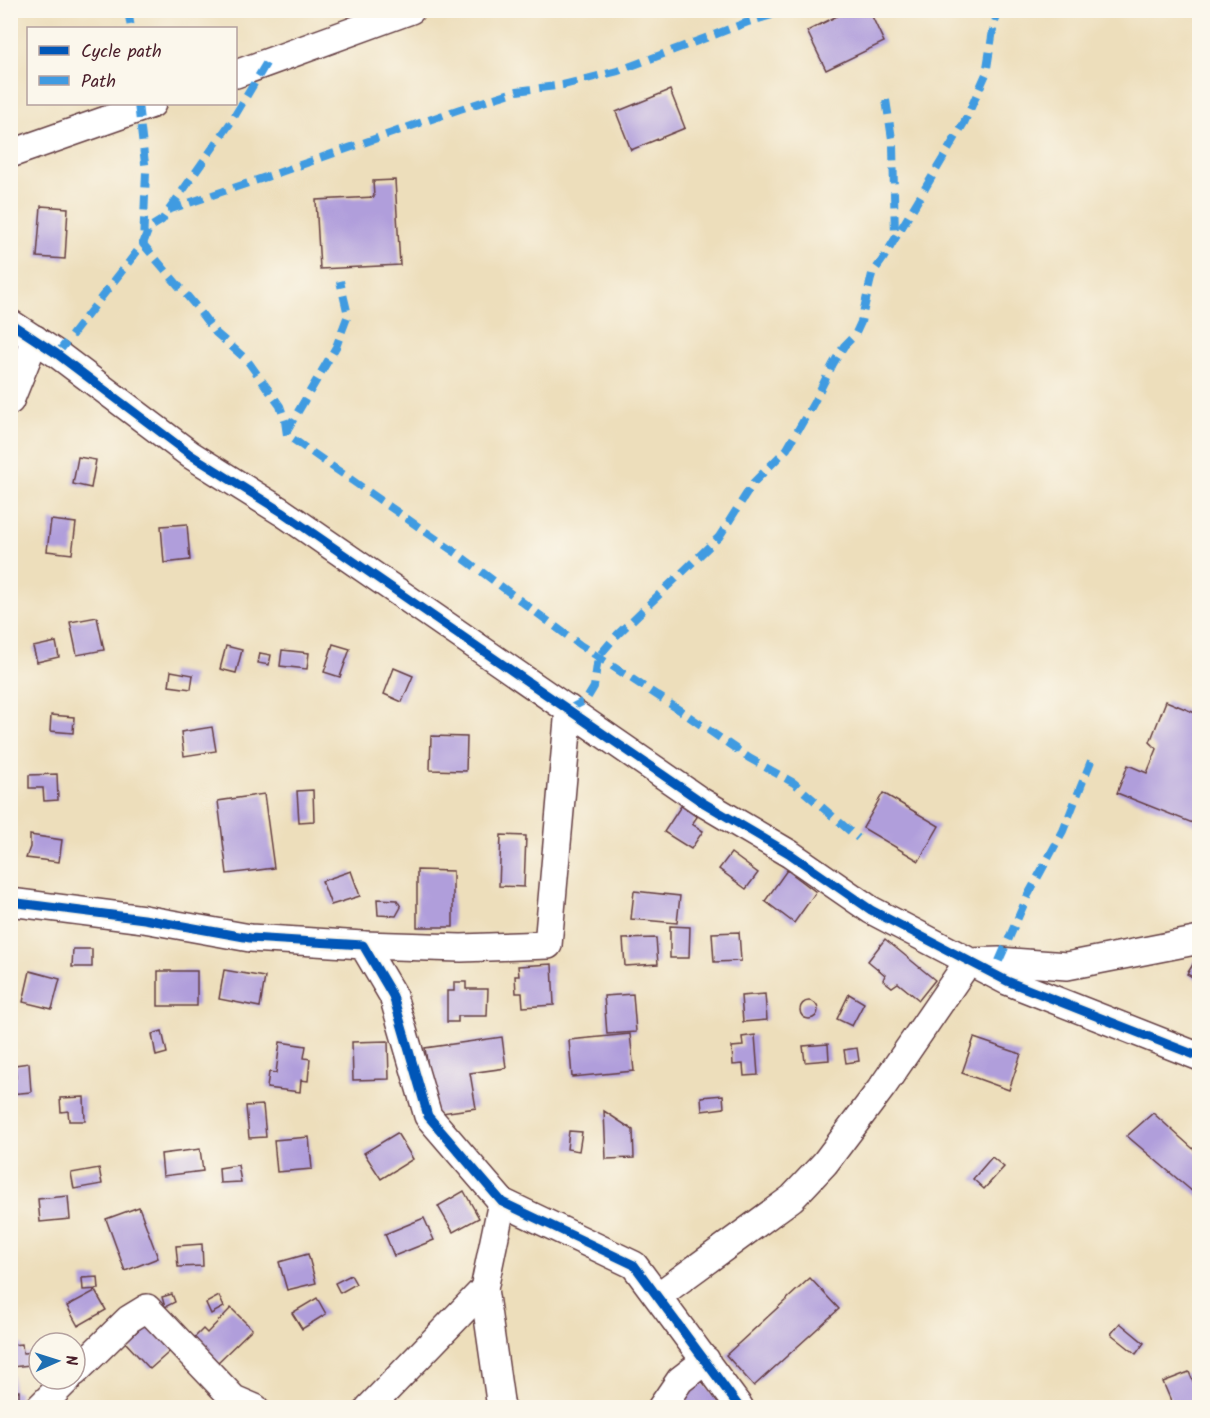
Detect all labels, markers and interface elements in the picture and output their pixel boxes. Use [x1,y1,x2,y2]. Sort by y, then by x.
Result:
legend [27,27,237,105]
text: Cycle path [81,38,162,67]
text: Path [81,68,116,97]
north arrow [27,1331,87,1391]
text: N [58,1355,83,1366]

